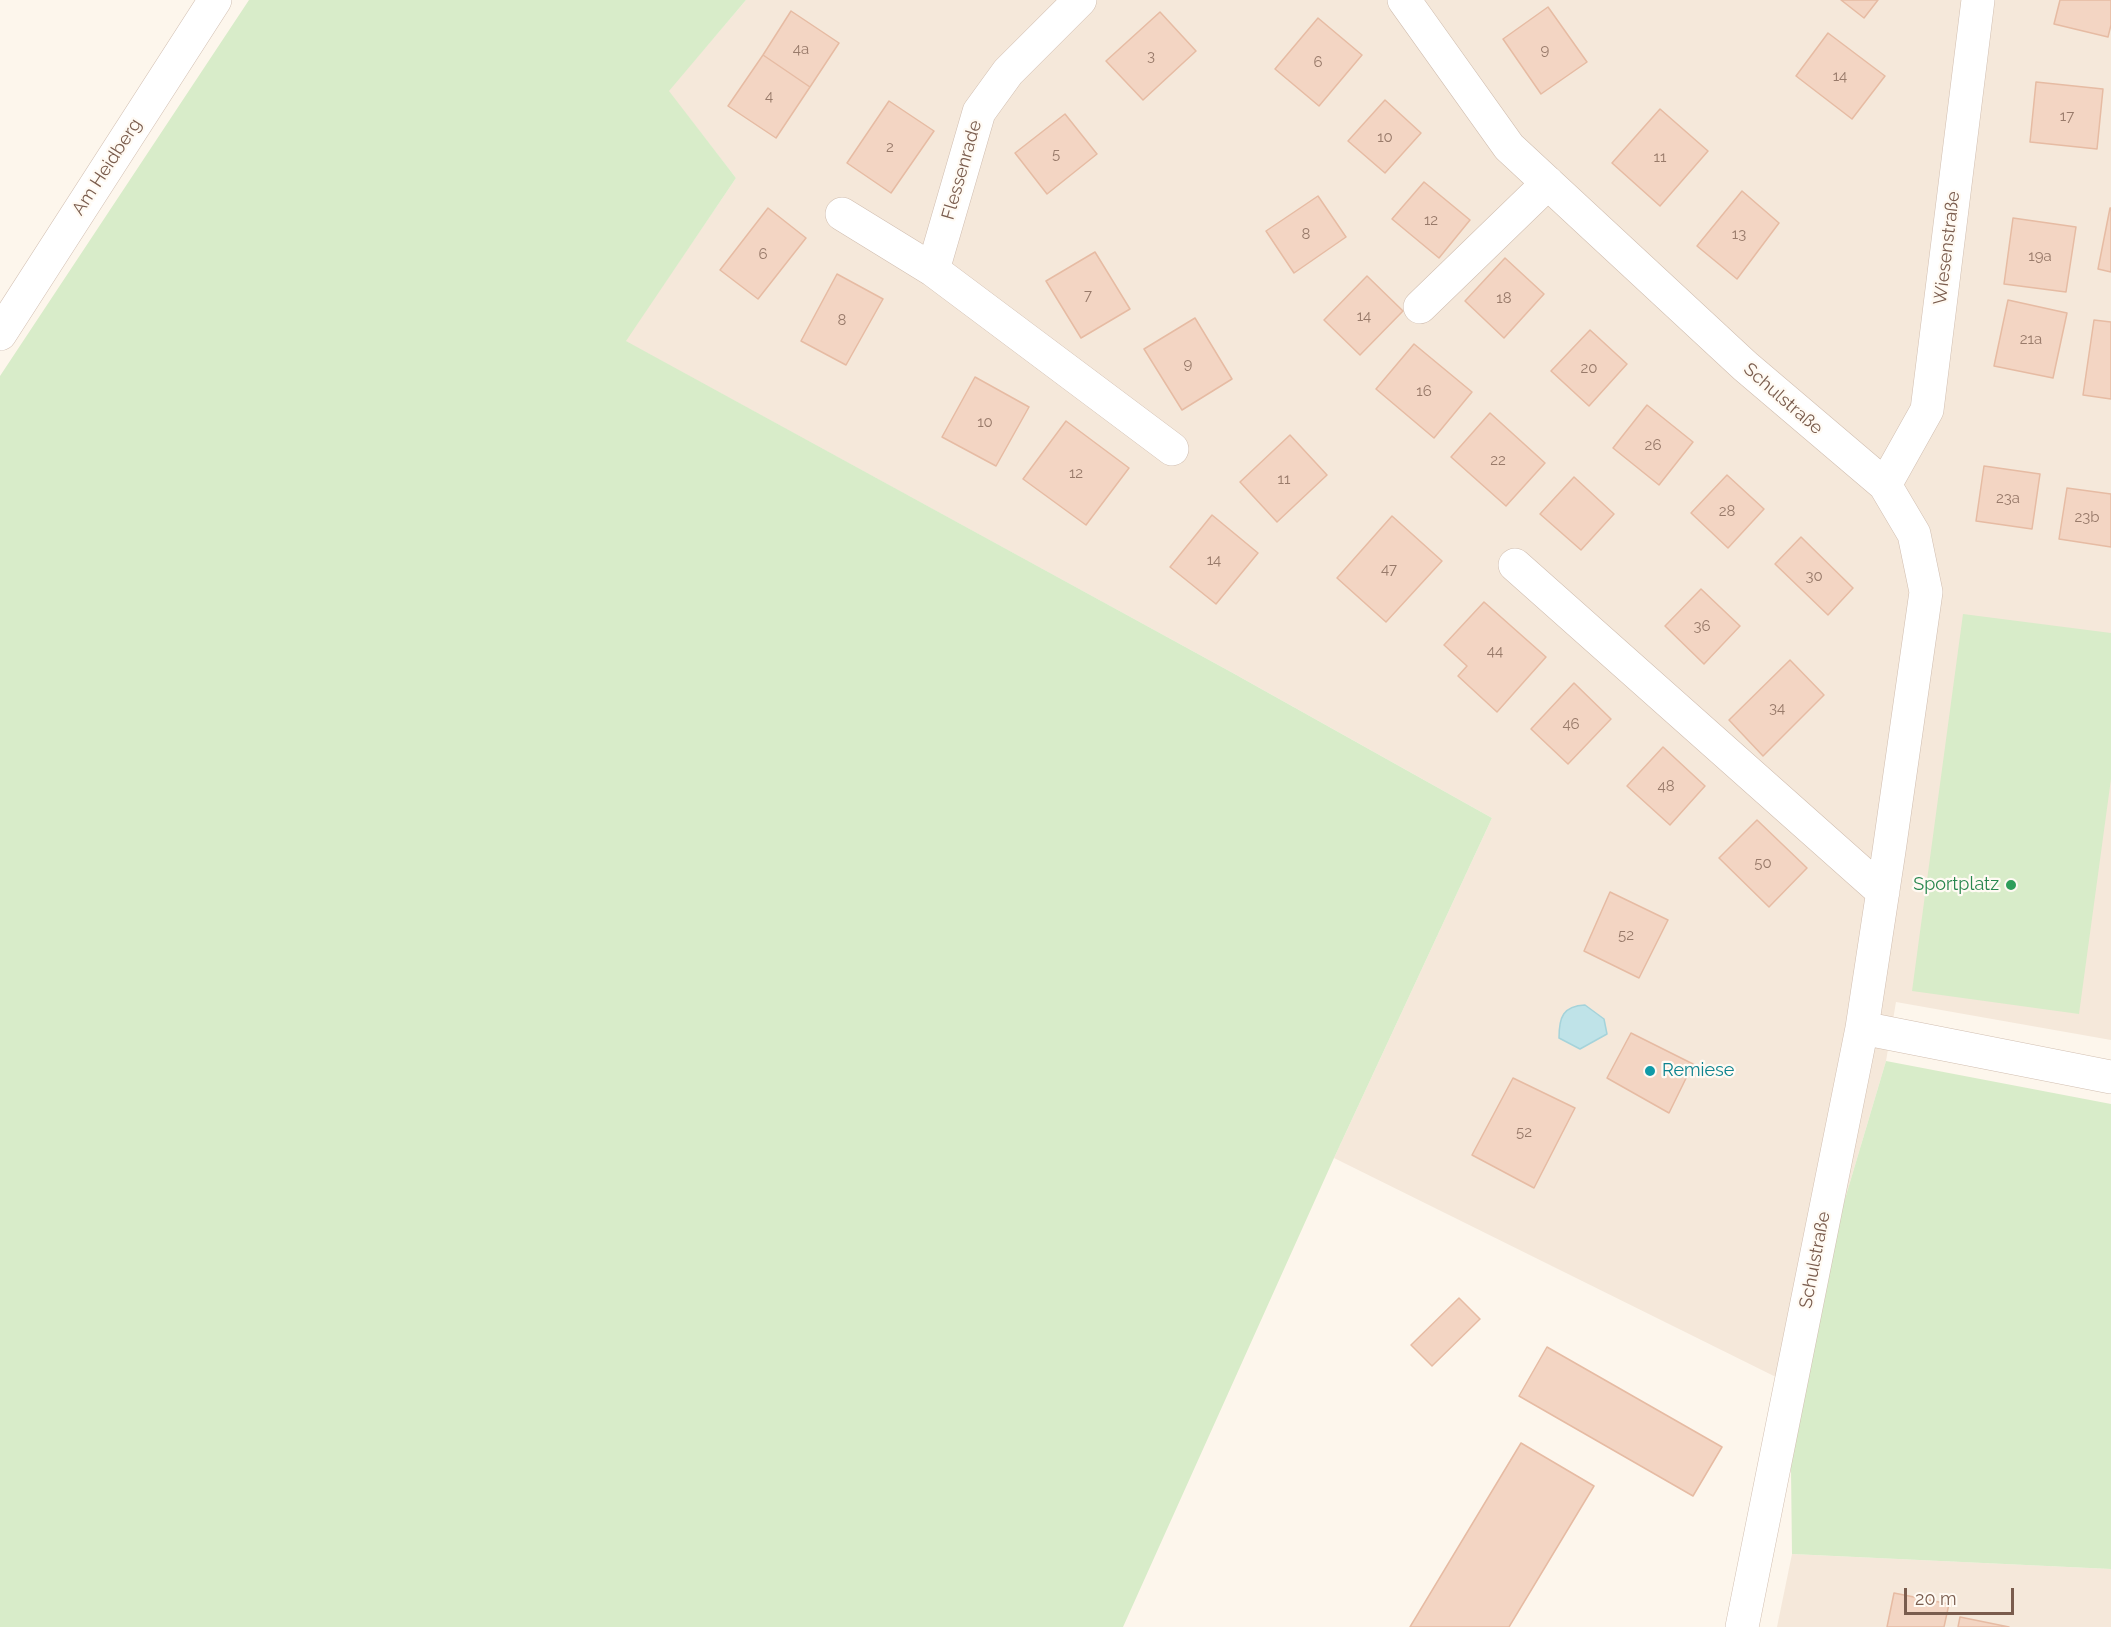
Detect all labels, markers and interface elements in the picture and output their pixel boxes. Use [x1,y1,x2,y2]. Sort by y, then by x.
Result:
house number: 4a [793,40,809,58]
house number: 9 [1541,41,1549,59]
house number: 3 [1147,47,1155,65]
house number: 6 [1313,53,1323,71]
house number: 14 [1833,67,1847,85]
house number: 4 [765,87,773,105]
house number: 17 [2060,107,2074,125]
street label: Am Heidberg [68,115,146,219]
street label: Flessenrade [938,118,986,222]
house number: 10 [1377,128,1393,146]
house number: 2 [886,138,894,156]
house number: 5 [1052,145,1060,163]
house number: 11 [1654,148,1666,166]
street label: Wiesenstraße [1929,190,1965,306]
house number: 12 [1424,211,1438,229]
house number: 8 [1302,225,1310,243]
house number: 13 [1732,225,1746,243]
house number: 6 [758,245,768,263]
house number: 19a [2028,247,2052,265]
house number: 7 [1084,286,1092,304]
house number: 18 [1496,289,1512,307]
house number: 14 [1357,307,1371,325]
house number: 8 [838,311,846,329]
house number: 21a [2020,330,2042,348]
house number: 9 [1184,355,1192,373]
house number: 20 [1581,359,1597,377]
street label: Schulstraße [1739,359,1827,439]
house number: 16 [1416,382,1432,400]
house number: 10 [977,413,993,431]
house number: 26 [1645,436,1661,454]
house number: 22 [1490,451,1506,469]
house number: 12 [1069,464,1083,482]
house number: 11 [1278,470,1290,488]
house number: 23a [1996,489,2020,507]
house number: 28 [1719,502,1735,520]
house number: 23b [2074,508,2100,526]
house number: 14 [1207,551,1221,569]
house number: 47 [1381,560,1397,578]
house number: 30 [1805,567,1823,585]
house number: 36 [1693,617,1711,635]
house number: 44 [1487,642,1503,660]
house number: 34 [1769,699,1785,717]
house number: 46 [1562,715,1580,733]
house number: 48 [1657,777,1675,795]
house number: 50 [1754,854,1772,872]
place label: Sportplatz [1913,874,1999,896]
marker: Sportplatz [2004,878,2018,892]
house number: 52 [1618,926,1634,944]
place label: Remiese [1662,1060,1734,1082]
marker: Remiese [1643,1064,1657,1078]
house number: 52 [1516,1123,1532,1141]
street label: Schulstraße [1795,1210,1835,1310]
scale bar [1907,1576,2016,1614]
text: 20 m [1915,1588,1957,1609]

